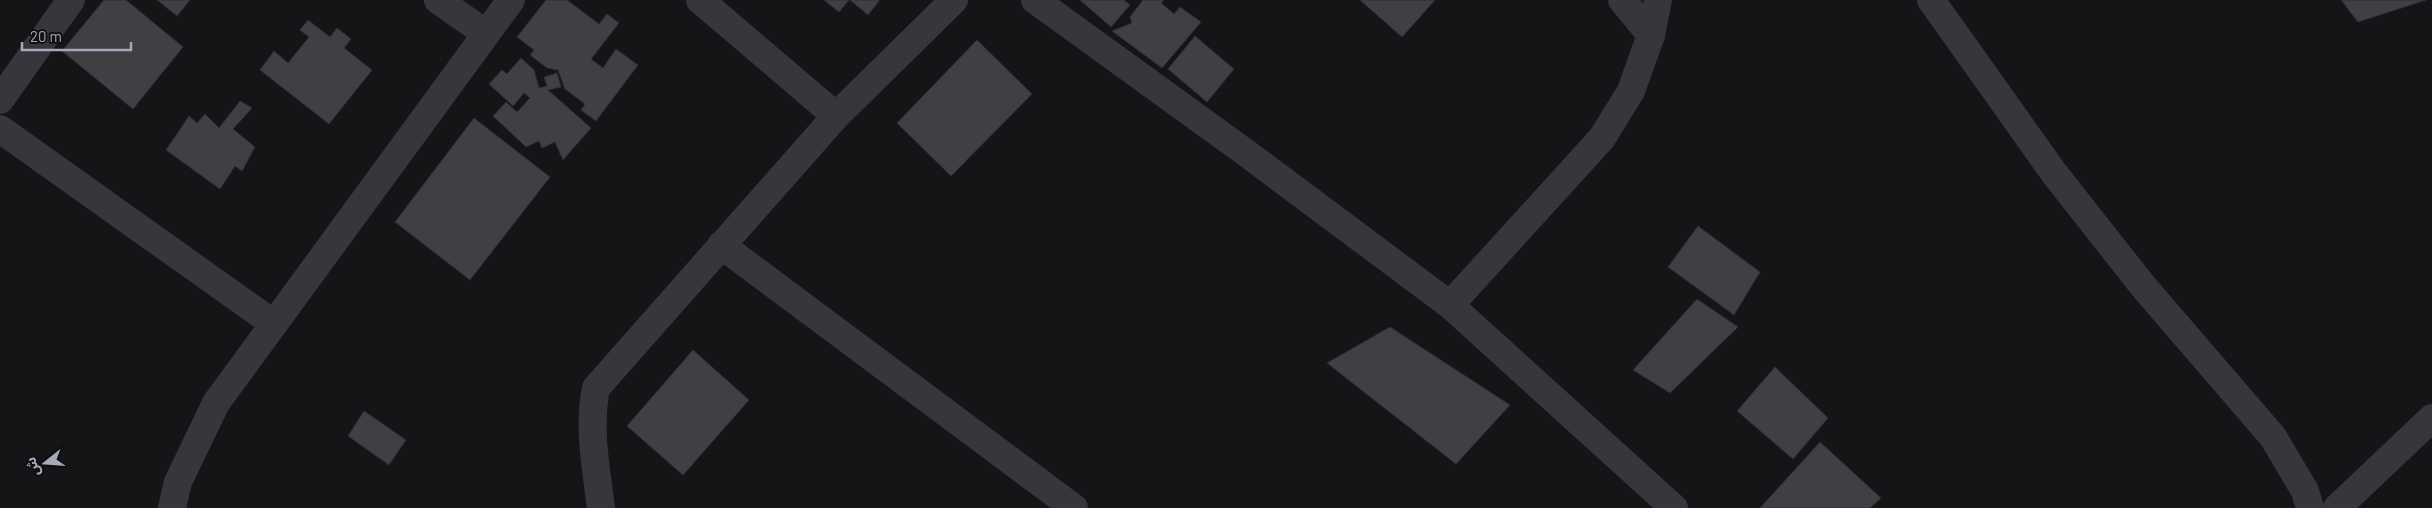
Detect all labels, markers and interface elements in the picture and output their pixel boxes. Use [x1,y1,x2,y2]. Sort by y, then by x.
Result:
scale bar [22,20,131,52]
text: 20 m [30,27,62,45]
north arrow [20,438,70,488]
text: ش [21,455,43,479]

